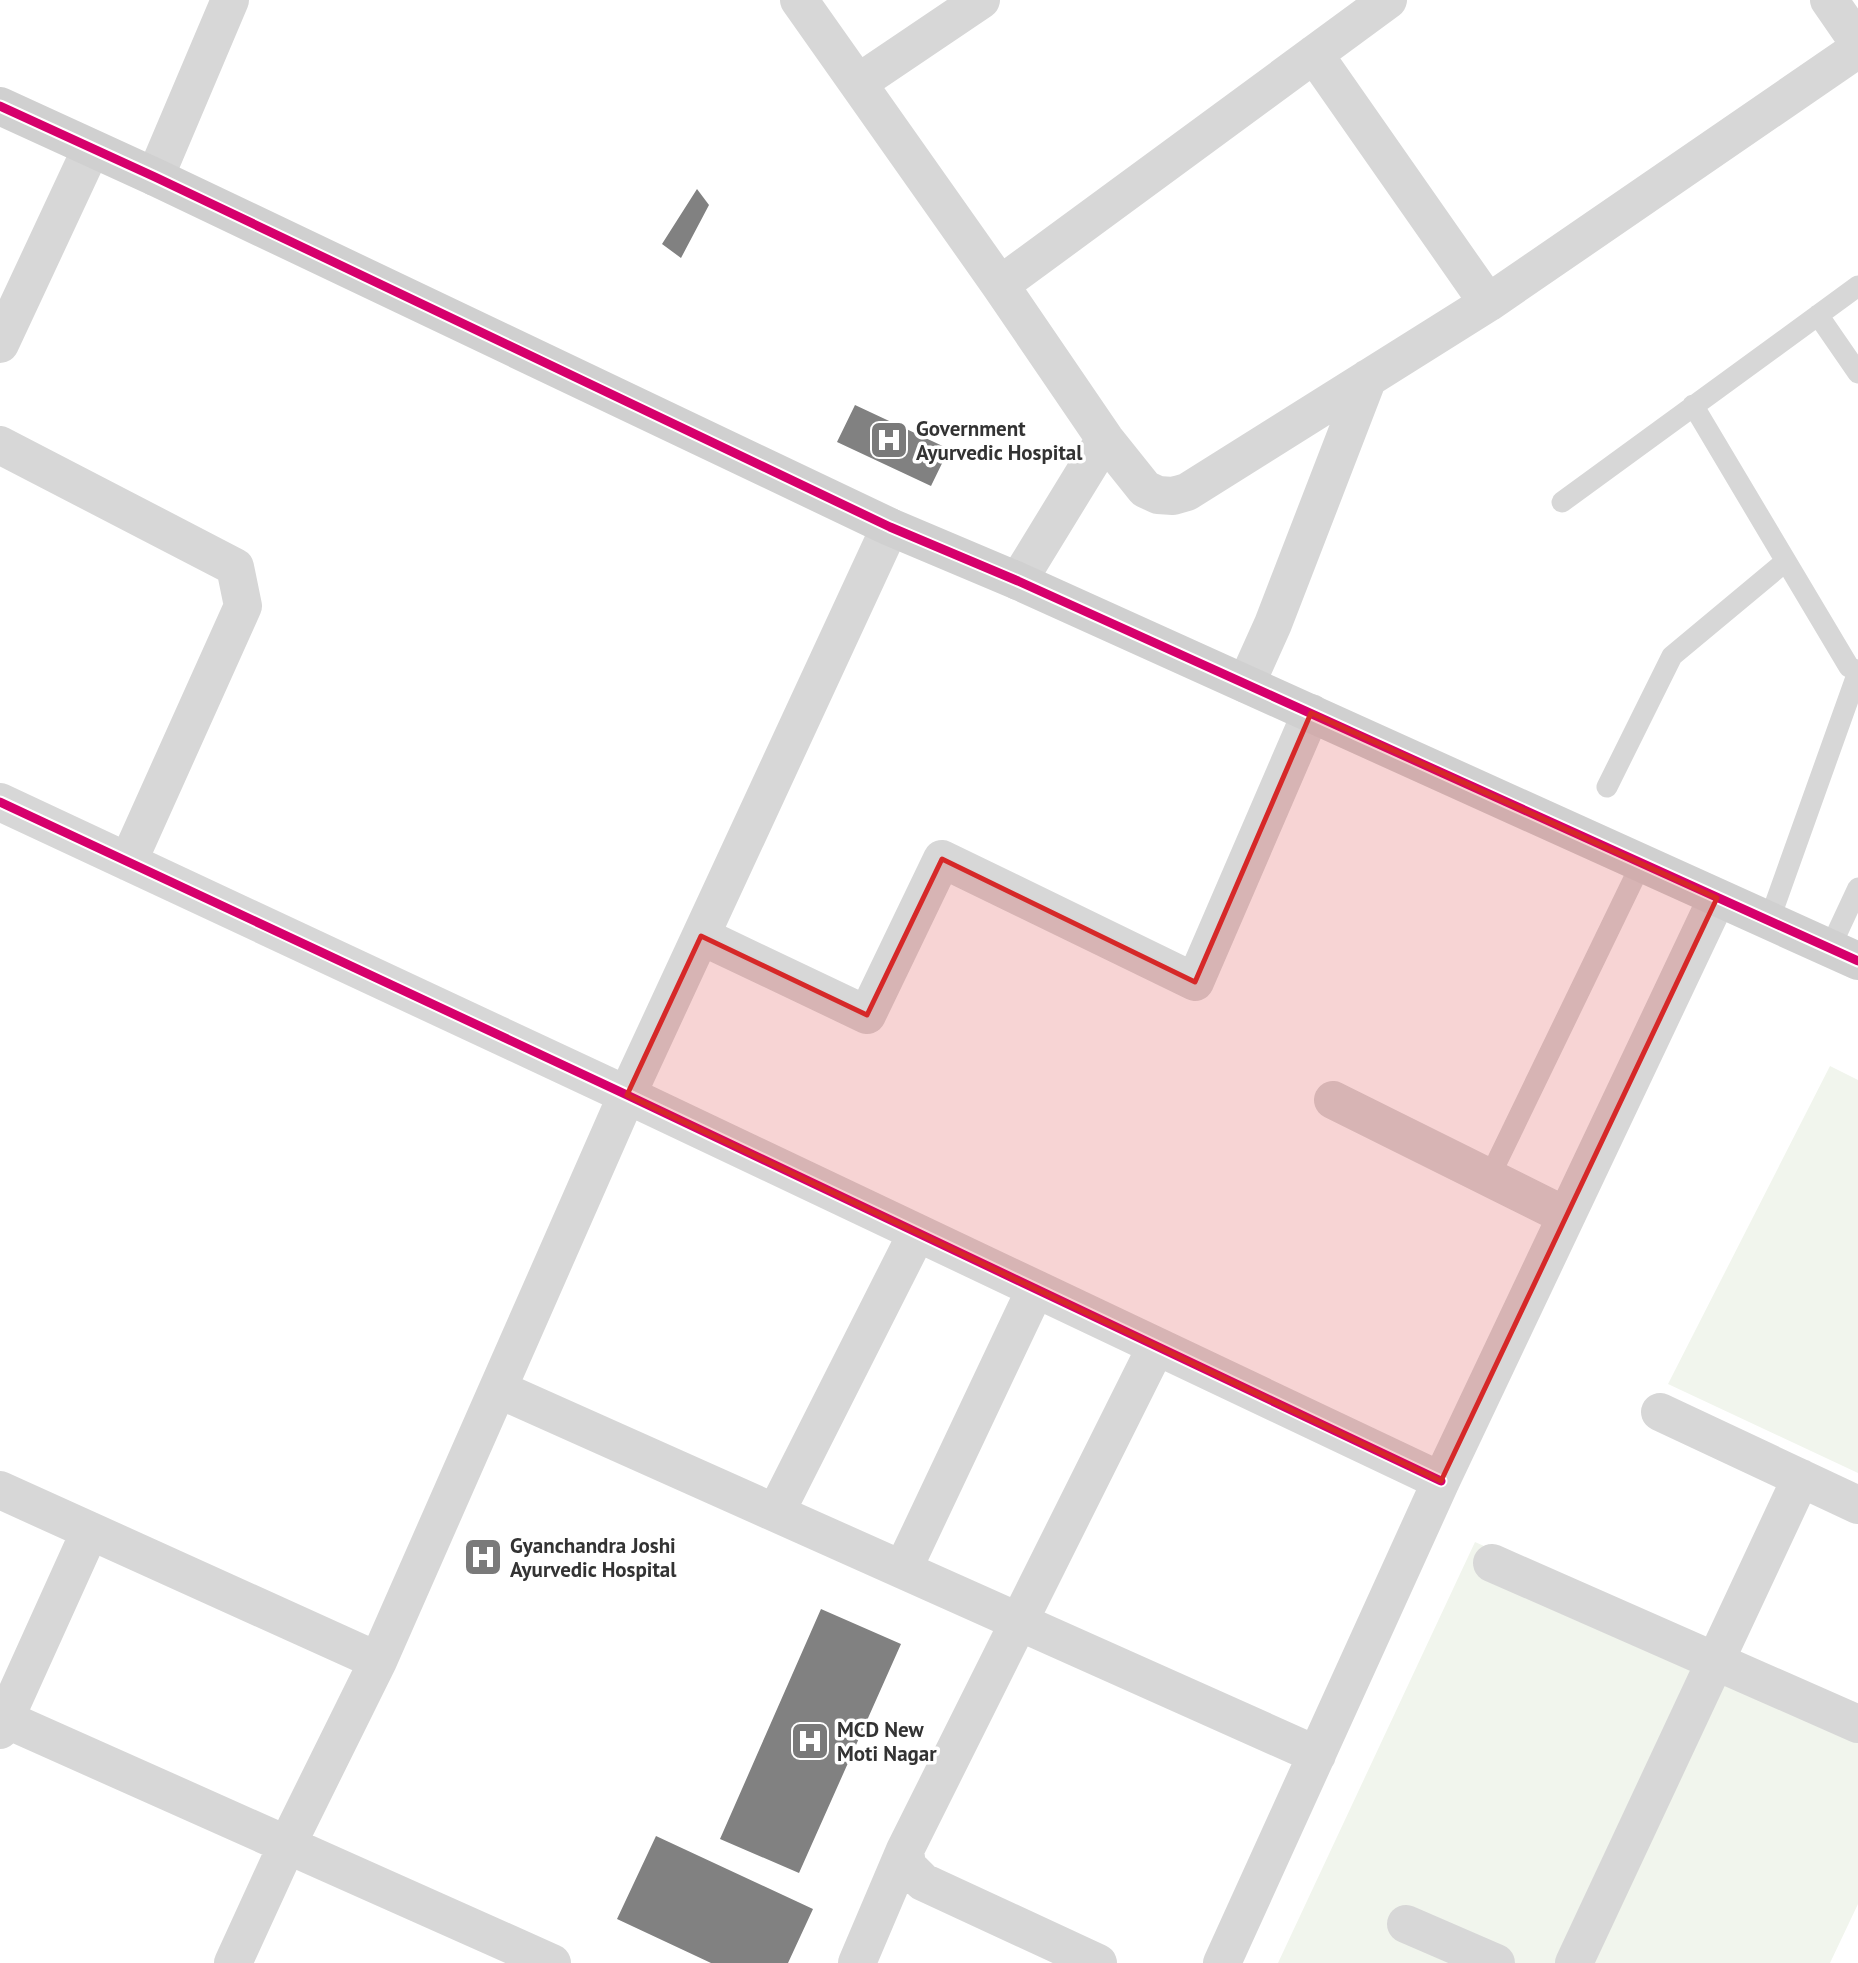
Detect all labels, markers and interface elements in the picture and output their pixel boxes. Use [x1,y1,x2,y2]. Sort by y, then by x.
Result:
place label: Government Ayurvedic Hospital [916,415,1083,466]
hospital icon: Government Ayurvedic Hospital [868,419,910,461]
place label: Gyanchandra Joshi Ayurvedic Hospital [510,1532,677,1583]
hospital icon: Gyanchandra Joshi Ayurvedic Hospital [462,1536,504,1578]
place label: MCD New Moti Nagar [837,1716,937,1767]
hospital icon: MCD New Moti Nagar [789,1720,831,1762]

